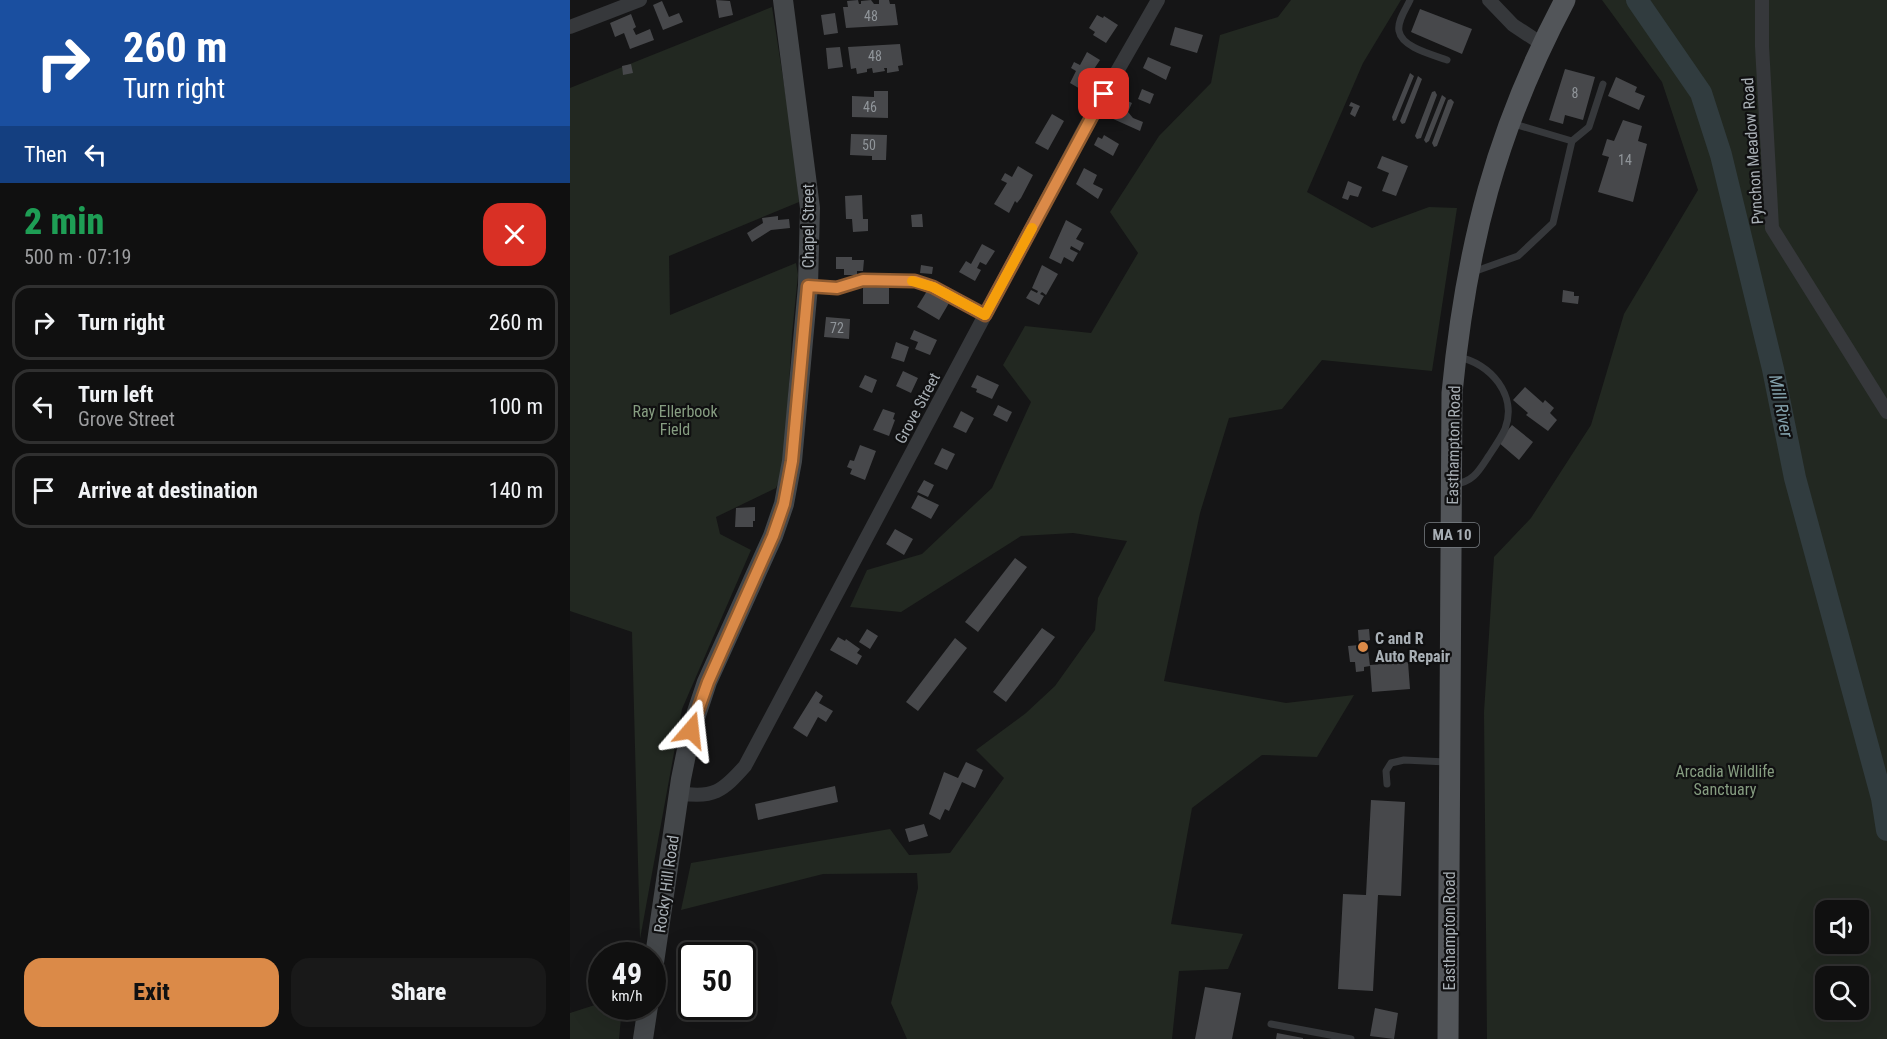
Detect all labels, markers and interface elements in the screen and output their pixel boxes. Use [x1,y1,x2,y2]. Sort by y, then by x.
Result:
house number: 48 [864,8,878,24]
text: 260 m [123,23,228,72]
icon: right [24,24,102,102]
house number: 48 [868,48,882,64]
pin [1078,68,1129,119]
text: Turn right [123,73,225,105]
icon: arrive [1087,77,1120,110]
street label: Pynchon Meadow Road [1738,77,1767,225]
house number: 8 [1572,85,1579,101]
house number: 46 [863,99,877,115]
house number: 50 [862,137,876,153]
icon: left [79,138,112,171]
text: Then [24,142,67,167]
house number: 14 [1618,152,1632,168]
street label: Chapel Street [799,183,818,268]
text: 2 min [24,201,104,243]
button: close [483,203,546,266]
text: 500 m · 07:19 [24,245,131,269]
icon: right [27,306,60,339]
text: Turn right [78,310,165,335]
text: 260 m [489,310,543,335]
house number: 72 [830,320,844,336]
street label: Grove Street [891,369,944,447]
water label: Mill River [1765,373,1798,440]
text: Turn left [78,382,153,407]
street label: Easthampton Road [1443,385,1464,505]
icon: left [27,390,60,423]
text: 100 m [489,394,543,419]
park label: Ray Ellerbook Field [632,402,718,439]
text: Grove Street [78,407,175,431]
icon: arrive [27,474,60,507]
text: Arrive at destination [78,478,258,503]
text: 140 m [489,478,543,503]
road number: MA 10 [1425,523,1479,547]
place label: C and R Auto Repair [1375,629,1450,666]
marker: C and R Auto Repair [1356,640,1370,654]
position arrow [659,698,723,762]
park label: Arcadia Wildlife Sanctuary [1675,762,1775,799]
street label: Rocky Hill Road [650,834,683,934]
street label: Easthampton Road [1440,871,1459,991]
map controls [1815,900,1869,1020]
button: sound [1815,900,1869,954]
speed limit sign: 50 [678,942,756,1020]
text: 49 [612,956,642,991]
button: Exit [24,958,279,1027]
button: Share [291,958,546,1027]
button: search [1815,966,1869,1020]
text: km/h [612,987,642,1005]

